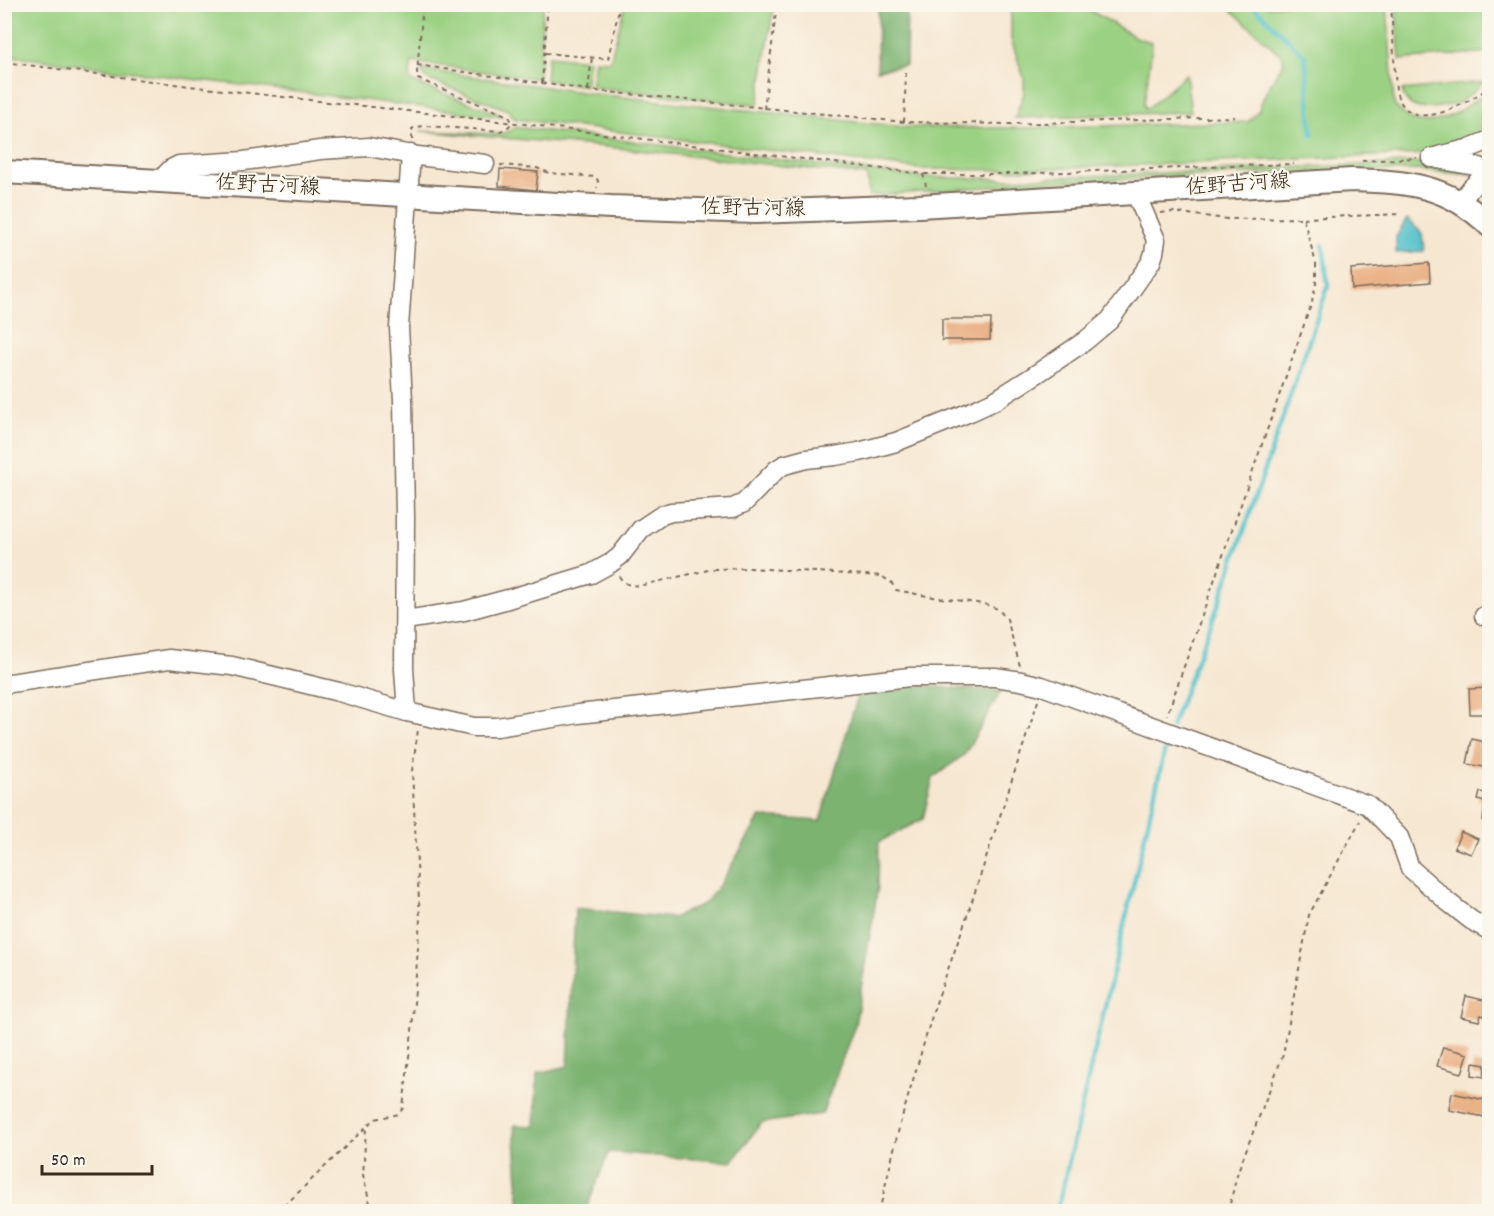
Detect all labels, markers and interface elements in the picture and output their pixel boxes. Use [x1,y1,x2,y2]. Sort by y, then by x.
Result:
street label: 佐野古河線 [1185,167,1291,205]
street label: 佐野古河線 [215,169,321,205]
street label: 佐野古河線 [700,194,806,226]
scale bar [42,1138,152,1176]
text: 50 m [51,1149,86,1174]

